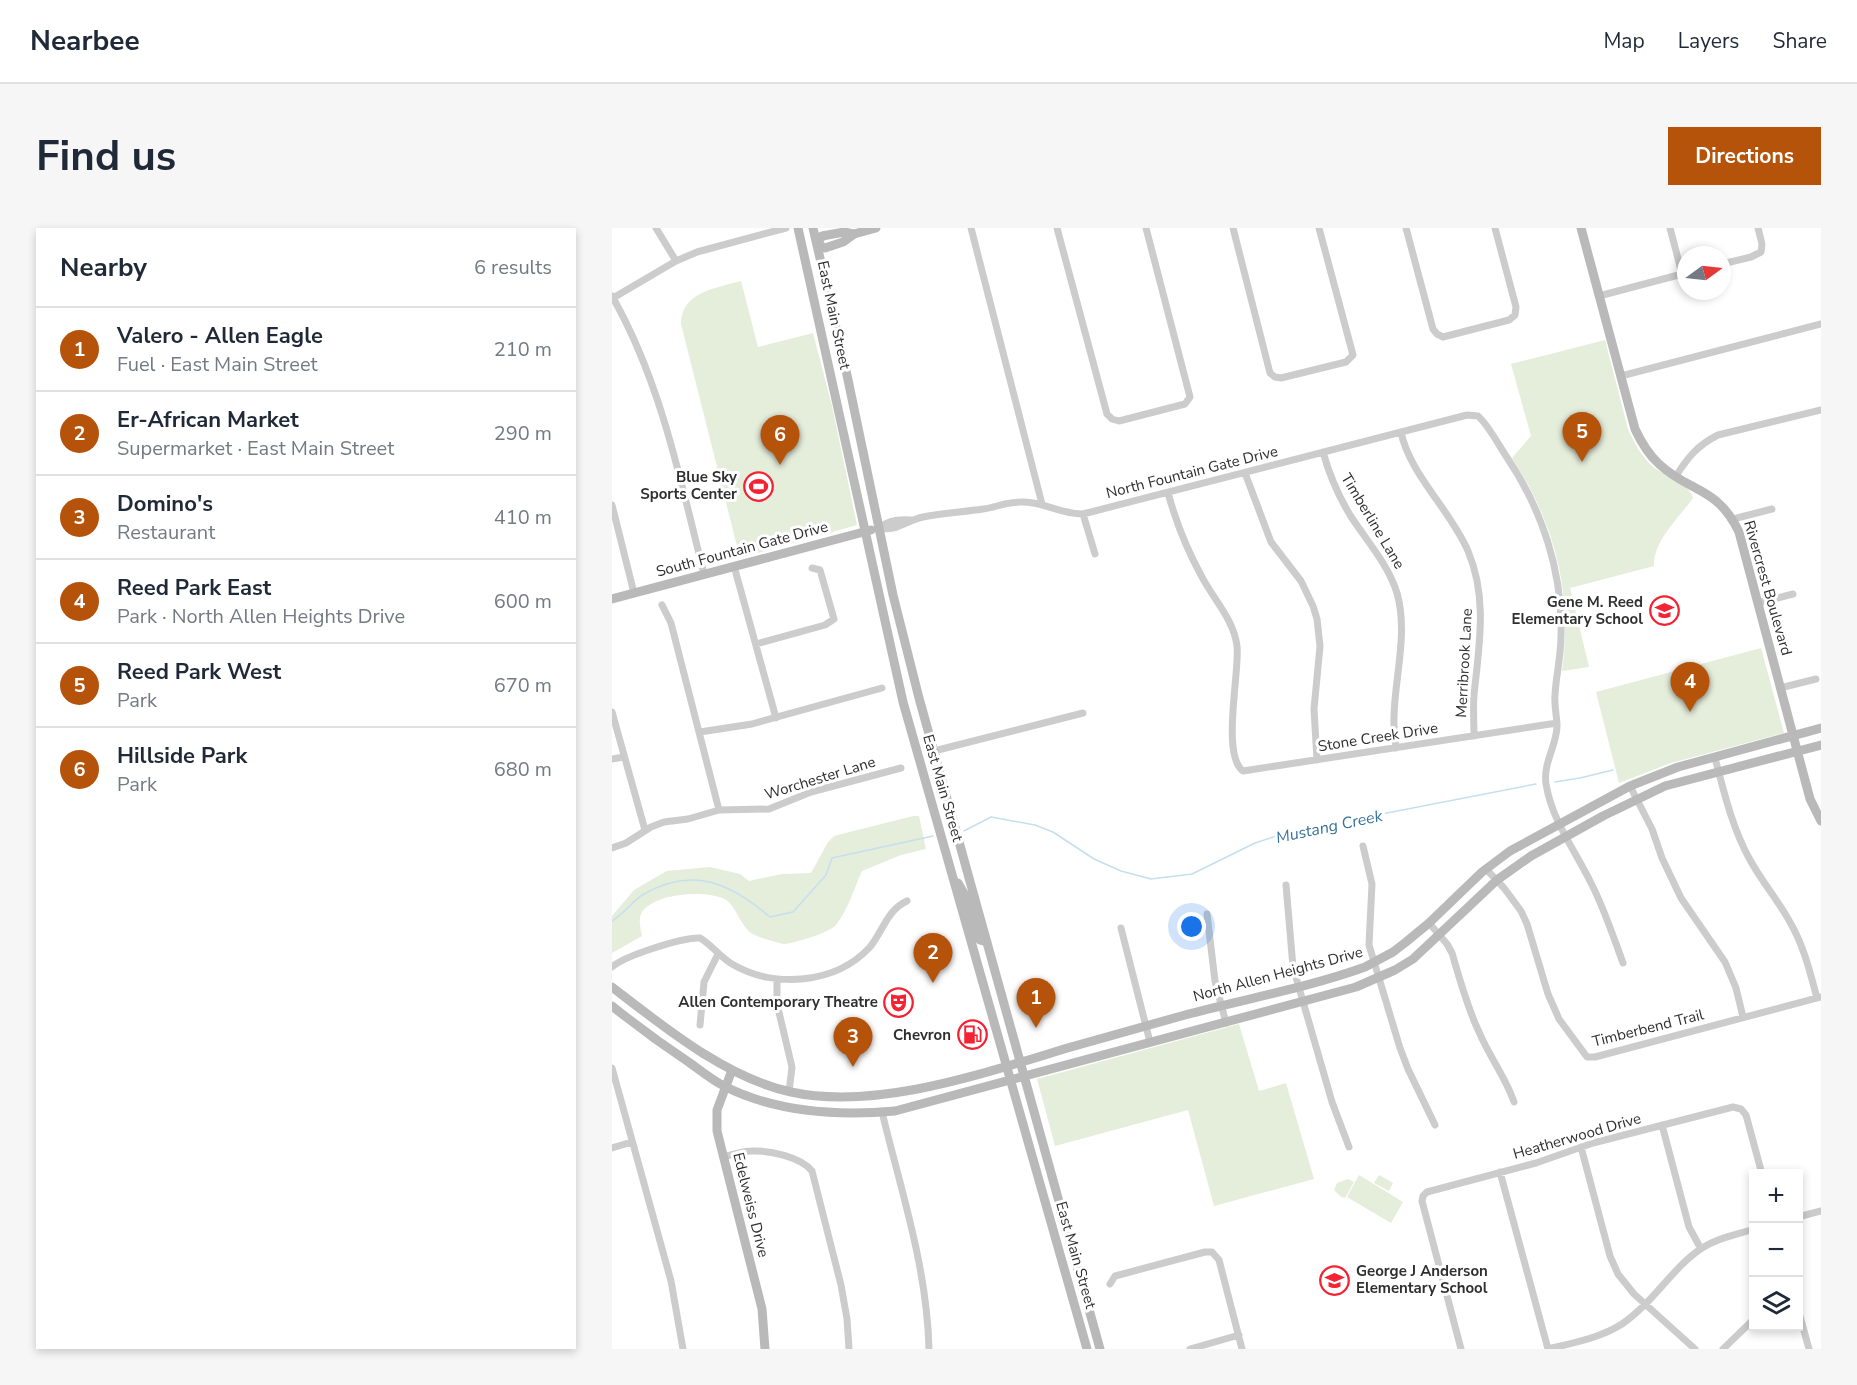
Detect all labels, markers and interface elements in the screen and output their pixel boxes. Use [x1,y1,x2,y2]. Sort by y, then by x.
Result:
text: Nearbee [30,22,140,60]
text: Map [1603,27,1645,55]
text: Layers [1678,27,1739,55]
text: Share [1772,27,1827,55]
button: Directions [1668,127,1821,185]
text: Find us [36,128,176,185]
north arrow [1677,246,1731,300]
text: Nearby [60,250,147,285]
text: 6 results [474,254,552,281]
street label: East Main Street [813,259,855,372]
text: Valero - Allen Eagle [117,321,323,351]
text: 1 [74,336,86,363]
text: 210 m [494,336,552,363]
text: Fuel · East Main Street [117,351,318,378]
text: Er-African Market [117,405,299,435]
pin: 5 [1562,412,1602,462]
pin: 6 [760,416,800,465]
text: 2 [74,420,86,447]
text: 290 m [494,420,552,447]
text: Supermarket · East Main Street [117,435,394,462]
street label: North Fountain Gate Drive [1104,441,1280,503]
place label: Blue Sky Sports Center [640,467,737,504]
street label: Timberline Lane [1337,469,1409,573]
sports icon: Blue Sky Sports Center [742,470,774,502]
text: Domino's [117,489,213,519]
text: 3 [74,504,86,531]
text: 410 m [494,504,552,531]
street label: South Fountain Gate Drive [654,516,830,582]
street label: Rivercrest Boulevard [1739,518,1797,658]
text: Restaurant [117,519,215,546]
text: Reed Park East [117,573,271,603]
text: 4 [74,588,86,615]
text: 600 m [494,588,552,615]
place label: Gene M. Reed Elementary School [1512,592,1643,629]
school or university icon: Gene M. Reed Elementary School [1648,595,1680,627]
text: Park · North Allen Heights Drive [117,603,405,630]
street label: Merribrook Lane [1451,608,1477,718]
text: Reed Park West [117,657,281,687]
pin: 4 [1670,662,1710,712]
text: 5 [74,672,86,699]
text: 670 m [494,672,552,699]
text: Park [117,687,157,714]
street label: Stone Creek Drive [1317,718,1440,756]
street label: East Main Street [918,732,968,845]
text: Hillside Park [117,741,247,771]
street label: Worchester Lane [762,752,878,804]
text: 6 [74,756,86,783]
text: 680 m [494,756,552,783]
text: Park [117,771,157,798]
water label: Mustang Creek [1274,805,1385,849]
your location [1177,912,1206,941]
pin: 2 [914,934,952,983]
street label: North Allen Heights Drive [1191,942,1365,1006]
pin: 1 [1016,978,1056,1028]
theatre icon: Allen Contemporary Theatre [883,986,915,1018]
place label: Allen Contemporary Theatre [678,992,878,1012]
street label: Timberbend Trail [1590,1004,1706,1052]
pin: 3 [834,1018,872,1067]
fuel station icon: Chevron [956,1019,988,1051]
place label: Chevron [893,1025,951,1045]
street label: Heatherwood Drive [1511,1108,1643,1164]
street label: Edelweiss Drive [728,1150,774,1260]
map controls [1749,1169,1803,1331]
button: + [1749,1169,1803,1223]
street label: East Main Street [1051,1199,1101,1312]
button: − [1749,1223,1803,1277]
place label: George J Anderson Elementary School [1356,1261,1488,1298]
school or university icon: George J Anderson Elementary School [1319,1264,1351,1296]
button: layers [1749,1277,1803,1331]

